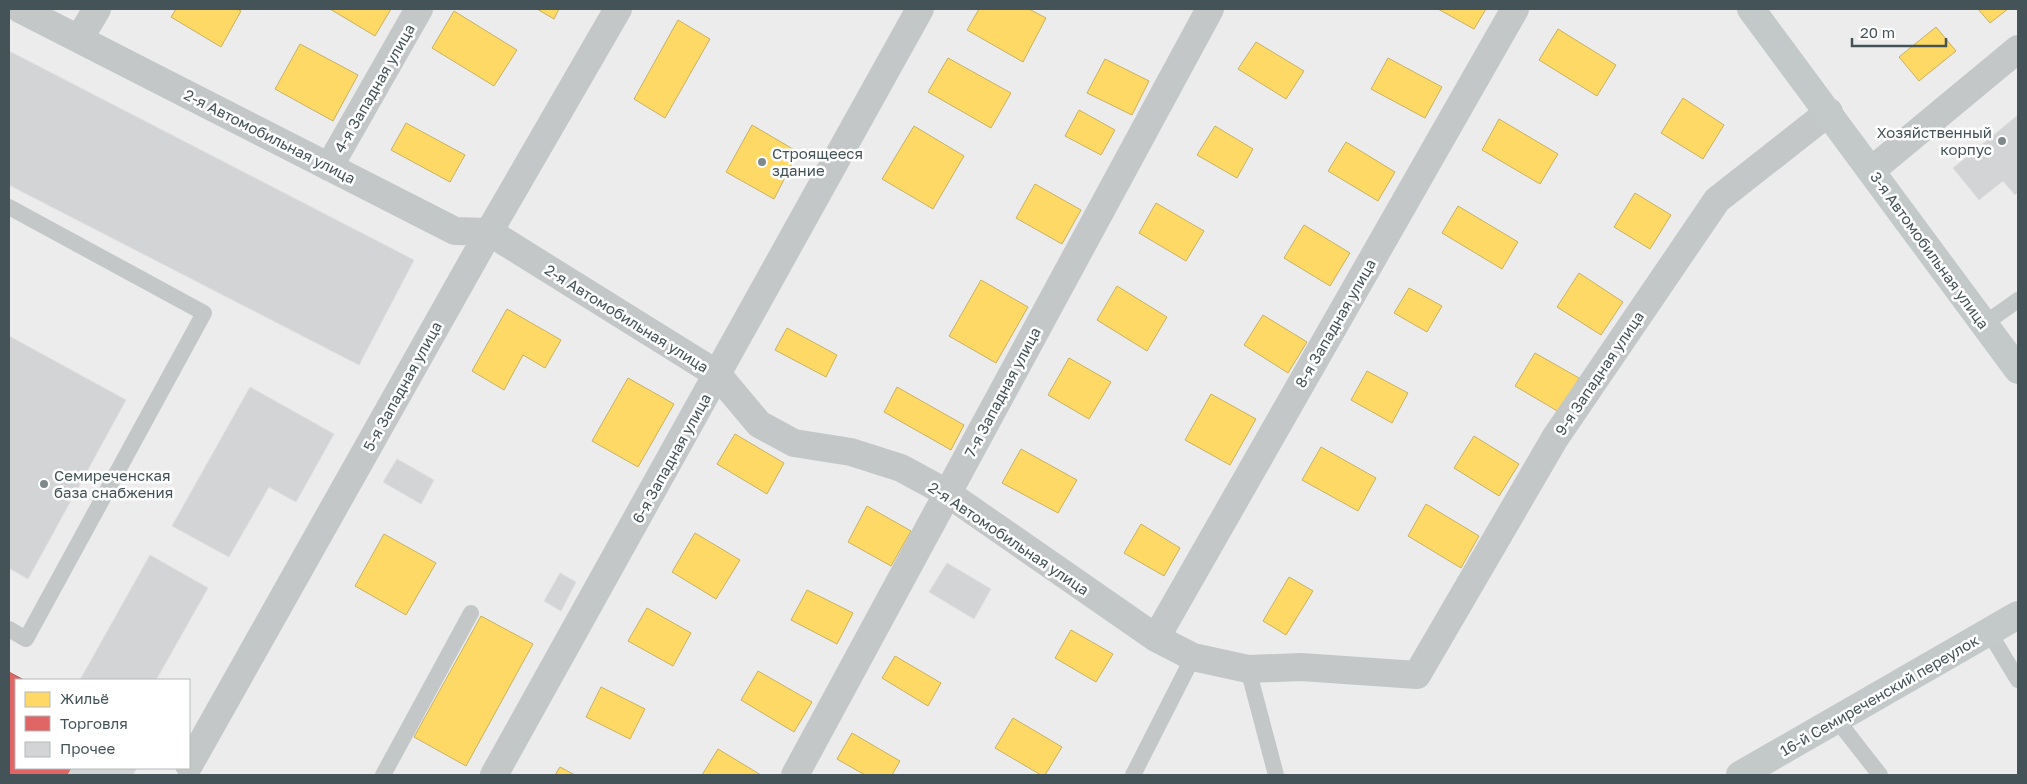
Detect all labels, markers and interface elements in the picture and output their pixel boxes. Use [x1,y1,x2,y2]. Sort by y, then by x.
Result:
scale bar [1852,15,1946,47]
street label: 4-я Западная улица [330,20,418,156]
text: 20 m [1860,23,1895,41]
street label: 2-я Автомобильная улица [181,85,359,187]
place label: Хозяйственный корпус [1877,123,1992,158]
marker: Хозяйственный корпус [1996,135,2008,147]
place label: Строящееся здание [772,144,863,179]
marker: Строящееся здание [756,156,768,168]
street label: 3-я Автомобильная улица [1867,168,1993,332]
street label: 8-я Западная улица [1291,255,1379,391]
street label: 2-я Автомобильная улица [542,260,712,376]
street label: 9-я Западная улица [1551,308,1647,438]
street label: 5-я Западная улица [359,318,445,454]
street label: 7-я Западная улица [960,324,1044,460]
street label: 6-я Западная улица [628,390,714,526]
place label: Семиреченская база снабжения [54,466,173,501]
marker: Семиреченская база снабжения [38,478,50,490]
street label: 2-я Автомобильная улица [925,478,1093,598]
street label: 16-й Семиреченский переулок [1776,630,1982,759]
legend [15,679,190,769]
text: Жильё [60,689,109,707]
text: Торговля [60,714,128,732]
text: Прочее [60,739,116,757]

